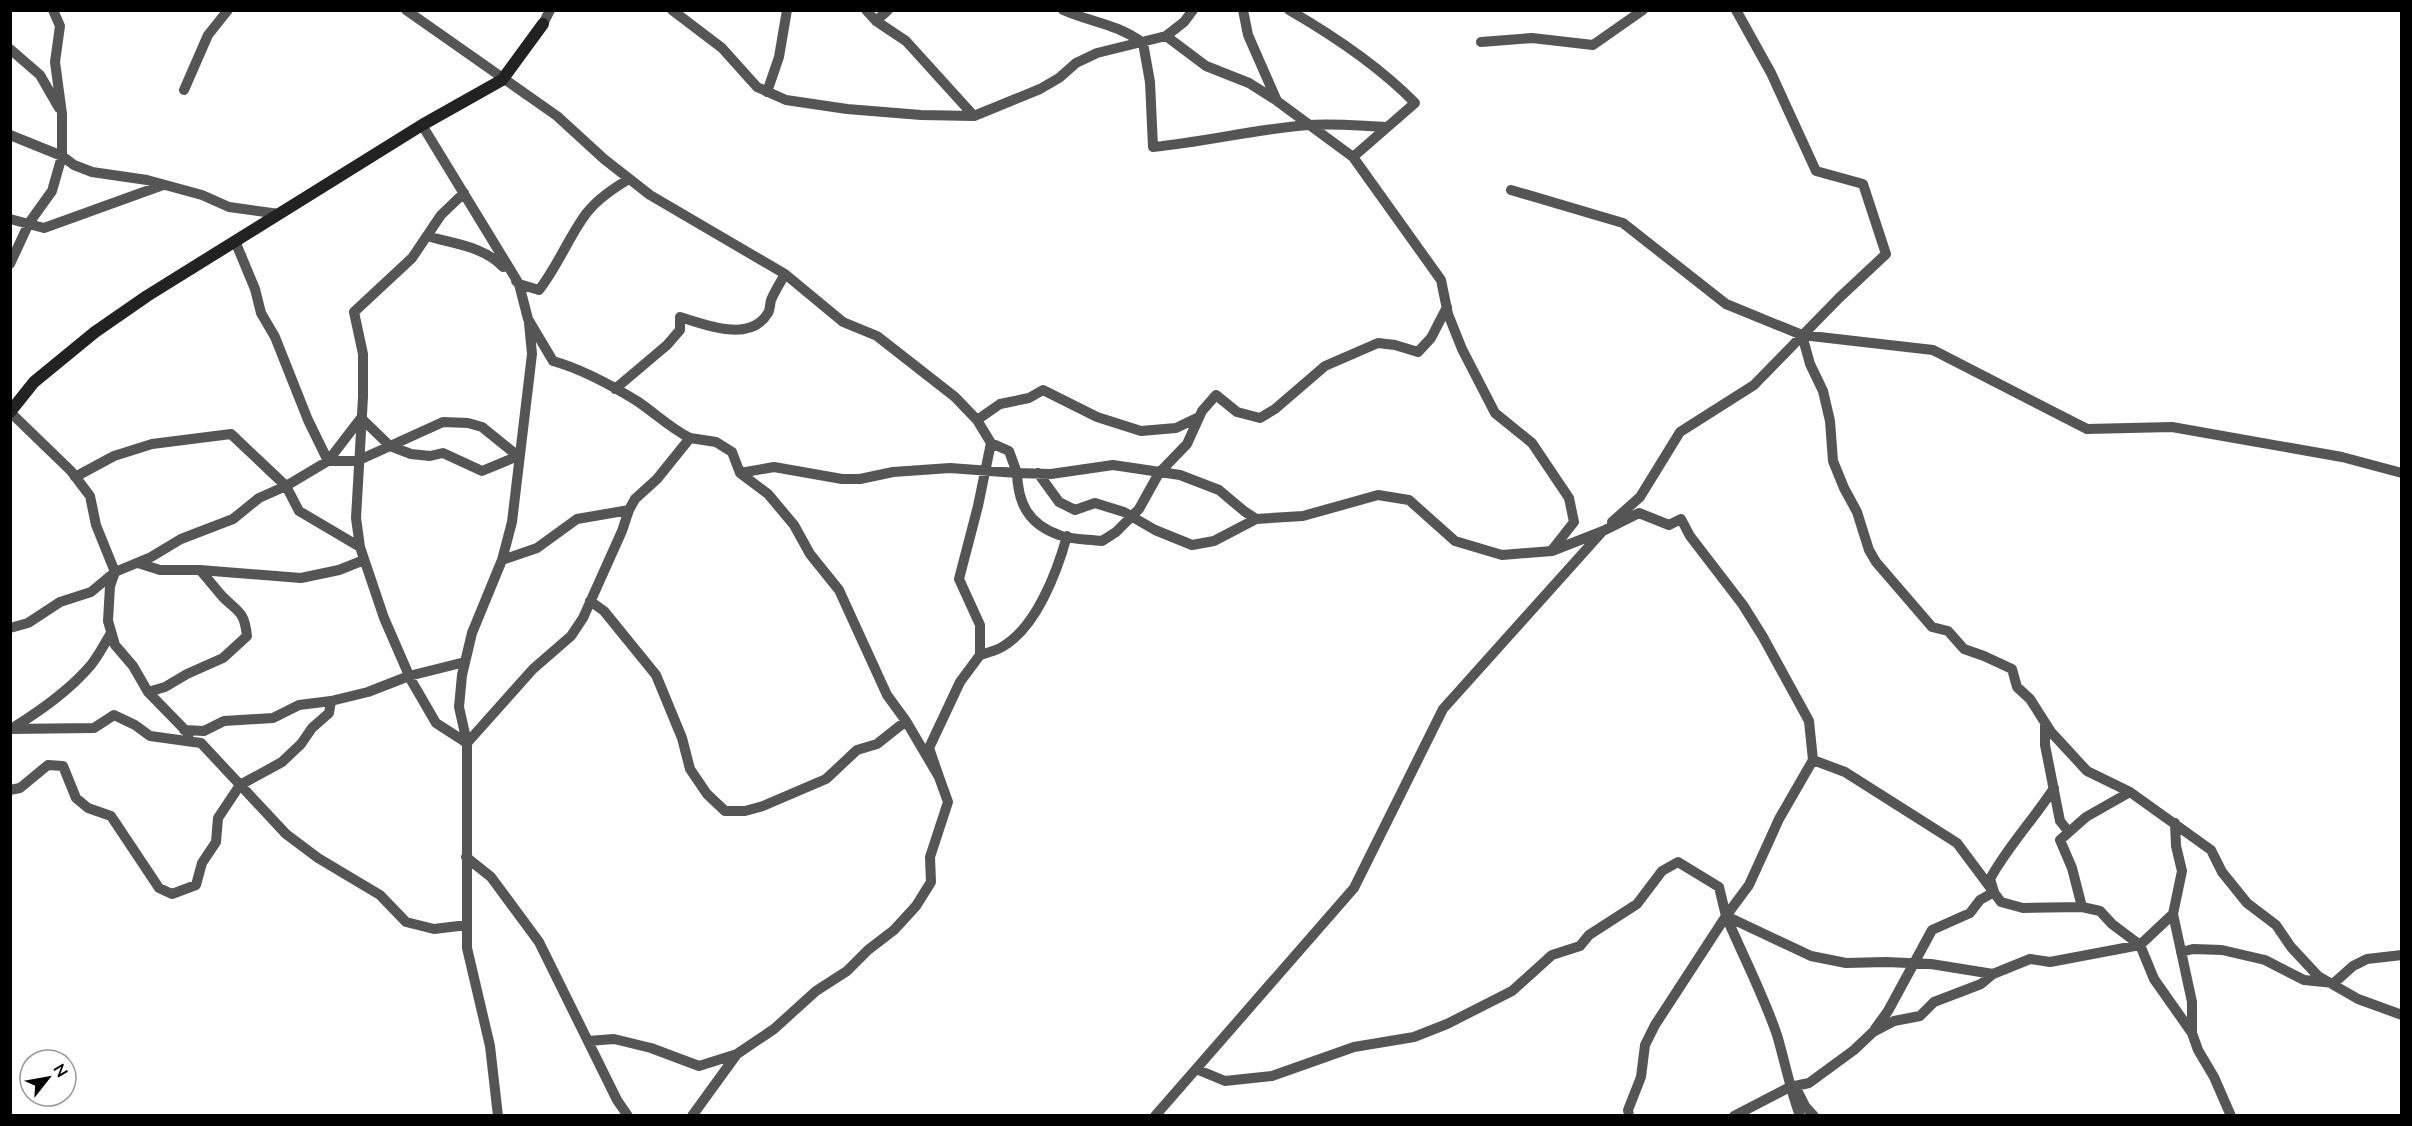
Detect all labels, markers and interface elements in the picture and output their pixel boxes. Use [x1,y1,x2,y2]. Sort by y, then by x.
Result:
north arrow [18,1048,78,1108]
text: N [47,1060,73,1082]

